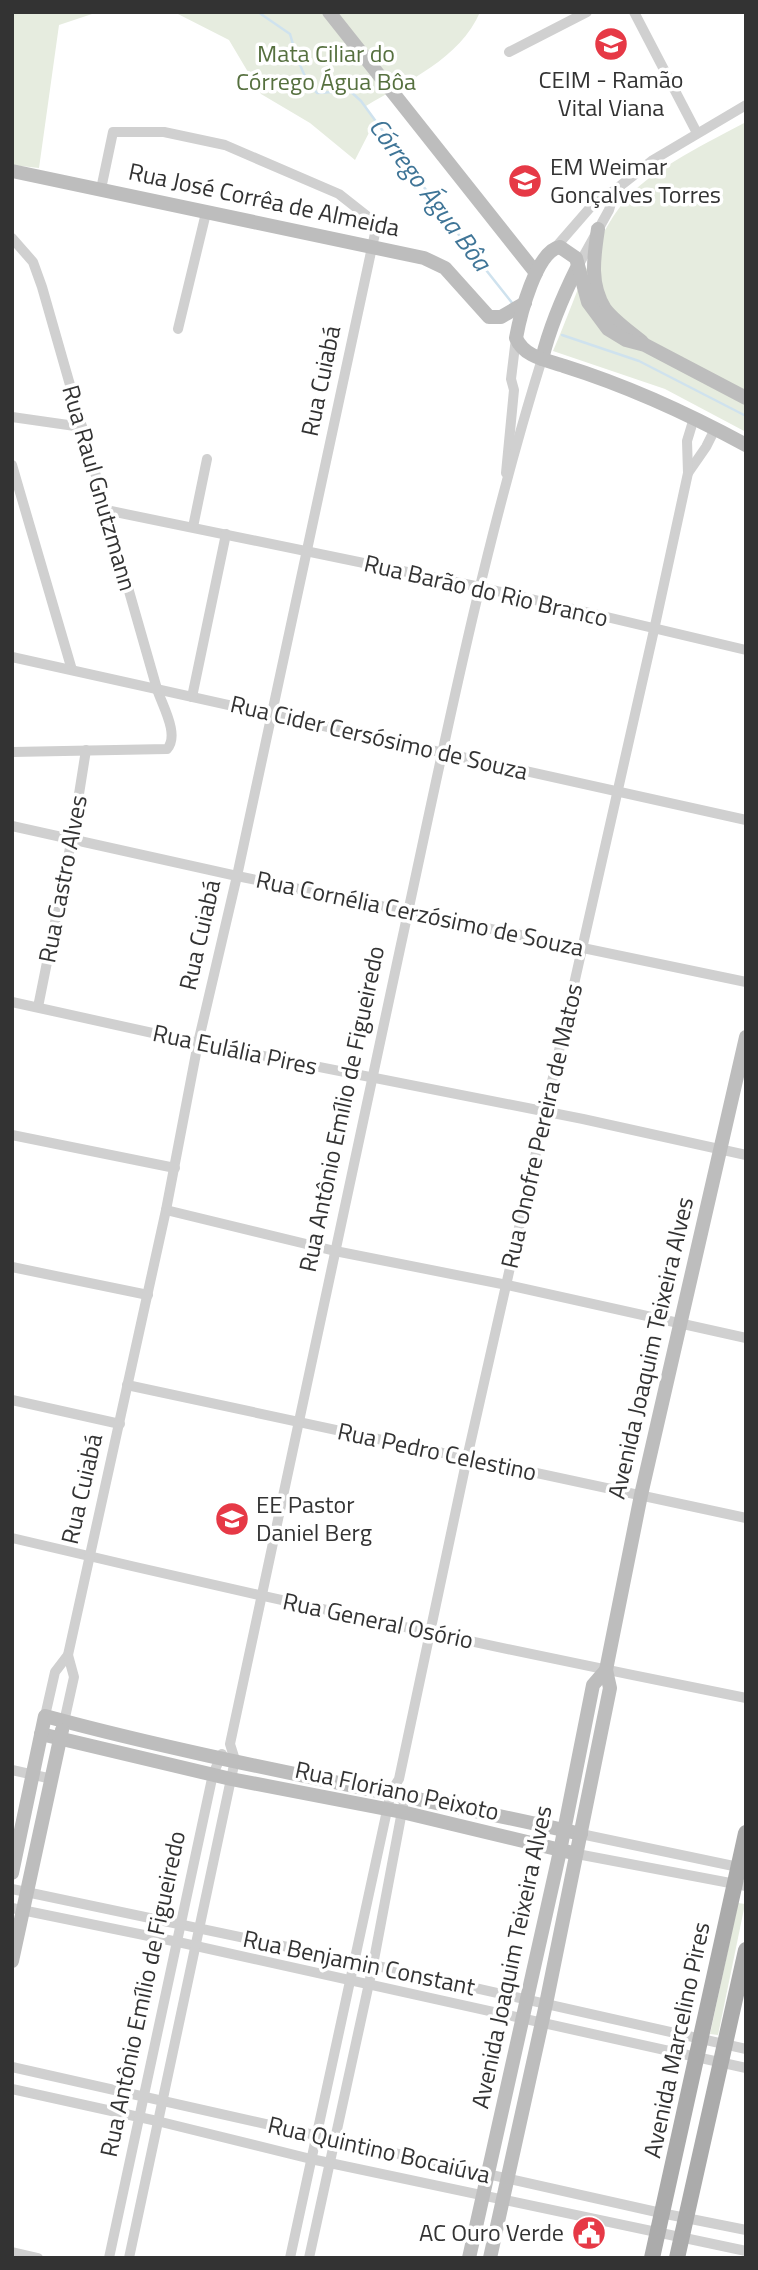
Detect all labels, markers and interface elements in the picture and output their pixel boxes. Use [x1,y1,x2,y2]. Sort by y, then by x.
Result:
school or university icon: CEIM - Ramão Vital Viana [592,25,630,63]
park label: Mata Ciliar do Córrego Água Bôa [236,35,416,99]
place label: CEIM - Ramão Vital Viana [538,61,684,125]
water label: Córrego Água Bôa [360,109,502,280]
place label: EM Weimar Gonçalves Torres [550,148,721,212]
street label: Rua José Corrêa de Almeida [125,153,403,245]
school or university icon: EM Weimar Gonçalves Torres [506,162,544,200]
street label: Rua Cuiabá [291,322,349,439]
street label: Rua Raul Gnutzmann [53,381,147,595]
street label: Rua Barão do Rio Branco [361,544,612,636]
street label: Rua Cider Cersósimo de Souza [227,685,532,789]
street label: Rua Castro Alves [28,792,96,966]
street label: Rua Cornélia Cerzósimo de Souza [253,861,587,965]
street label: Rua Cuiabá [169,876,229,994]
street label: Rua Antônio Emílio de Figueiredo [289,942,393,1275]
street label: Rua Onofre Pereira de Matos [491,980,591,1272]
street label: Rua Eulália Pires [150,1014,321,1084]
street label: Avenida Joaquim Teixeira Alves [598,1193,702,1502]
street label: Rua Pedro Celestino [334,1412,540,1490]
street label: Rua Cuiabá [51,1430,111,1548]
place label: EE Pastor Daniel Berg [256,1486,372,1550]
school or university icon: EE Pastor Daniel Berg [213,1500,251,1538]
street label: Rua General Osório [280,1582,477,1658]
street label: Rua Floriano Peixoto [292,1751,503,1829]
street label: Avenida Joaquim Teixeira Alves [461,1802,561,2112]
street label: Rua Antônio Emílio de Figueiredo [90,1827,194,2160]
street label: Avenida Marcelino Pires [633,1918,719,2161]
street label: Rua Benjamin Constant [240,1920,479,2004]
street label: Rua Quintino Bocaiúva [264,2106,494,2192]
place label: AC Ouro Verde [419,2214,564,2250]
public building icon: AC Ouro Verde [570,2214,608,2252]

